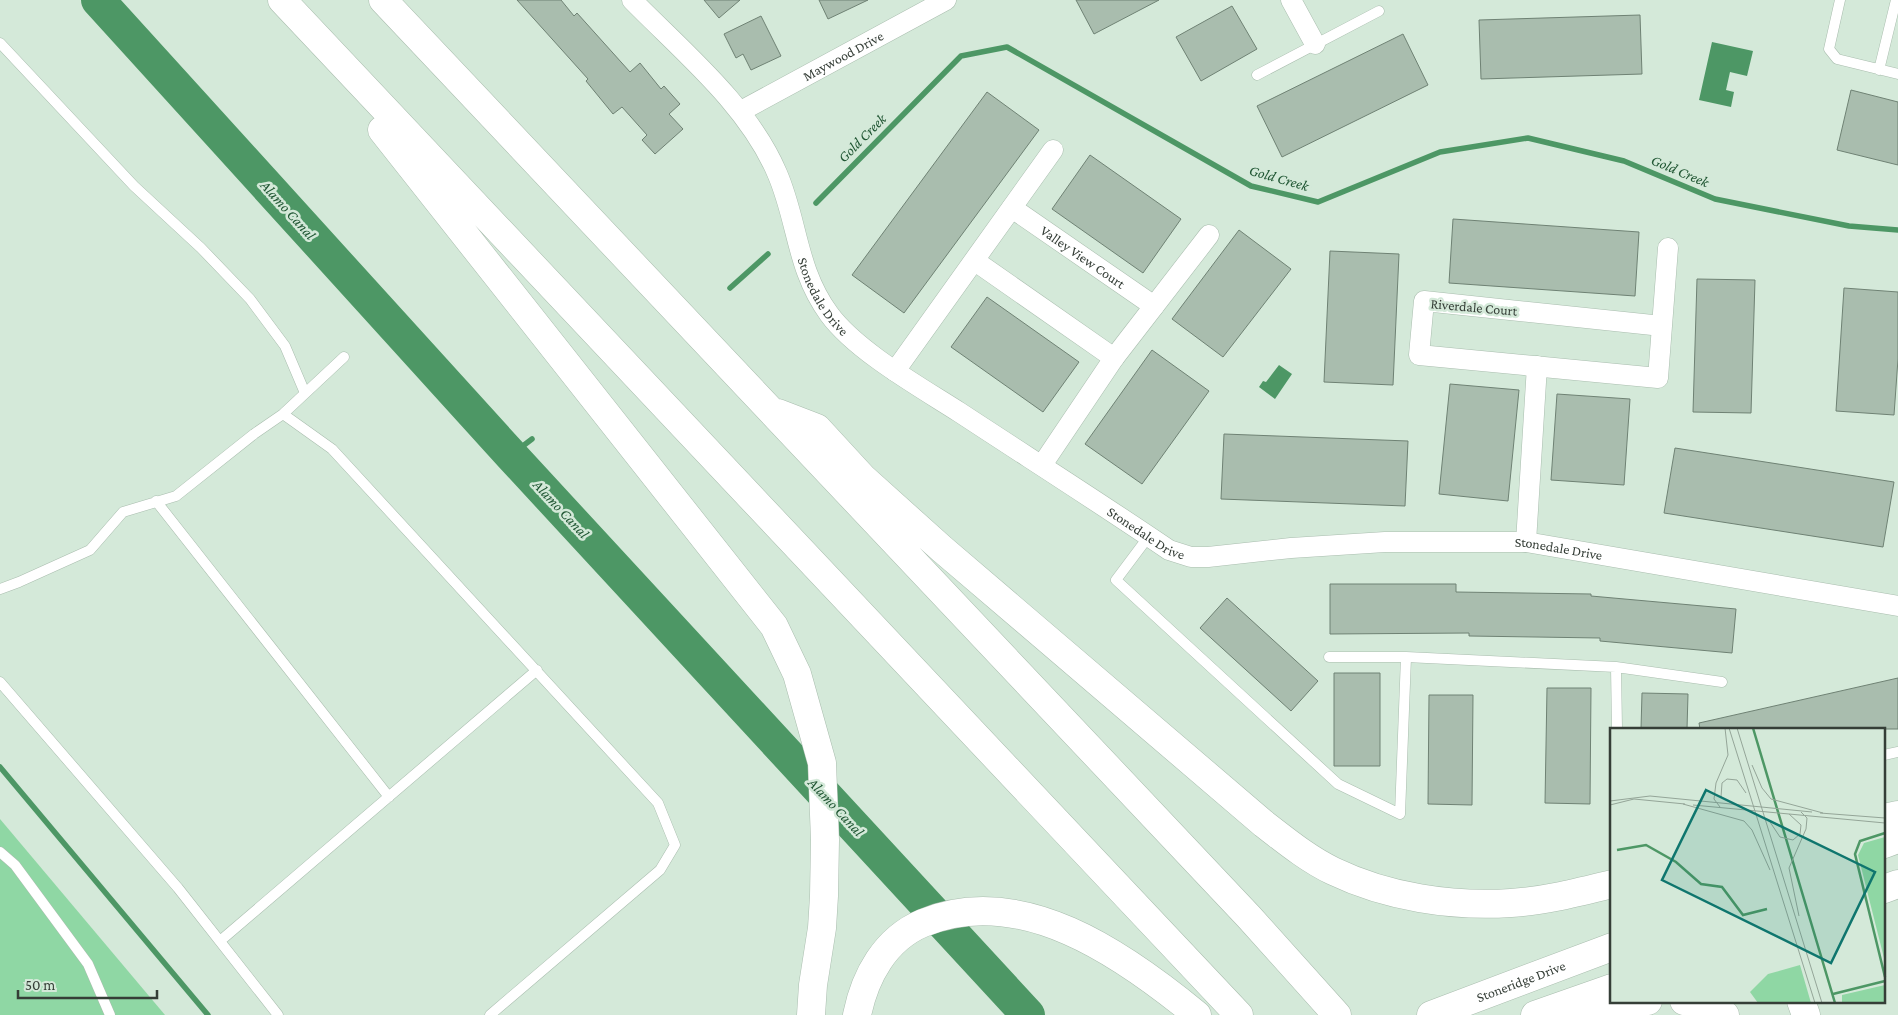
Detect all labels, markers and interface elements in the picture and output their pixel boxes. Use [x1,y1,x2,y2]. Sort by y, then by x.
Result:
street label: Maywood Drive [800,27,886,84]
water label: Gold Creek [835,110,890,165]
water label: Gold Creek [1649,152,1713,191]
water label: Gold Creek [1247,162,1312,195]
water label: Alamo Canal [257,177,319,243]
street label: Valley View Court [1037,222,1128,292]
street label: Stonedale Drive [795,255,852,339]
street label: Riverdale Court [1430,295,1518,319]
water label: Alamo Canal [529,476,592,542]
street label: Stonedale Drive [1104,503,1187,562]
street label: Stonedale Drive [1515,534,1604,563]
inset map [1610,728,1886,1002]
water label: Alamo Canal [804,774,867,840]
street label: Stoneridge Drive [1474,957,1568,1005]
scale bar [18,968,156,1000]
text: 50 m [25,977,55,993]

